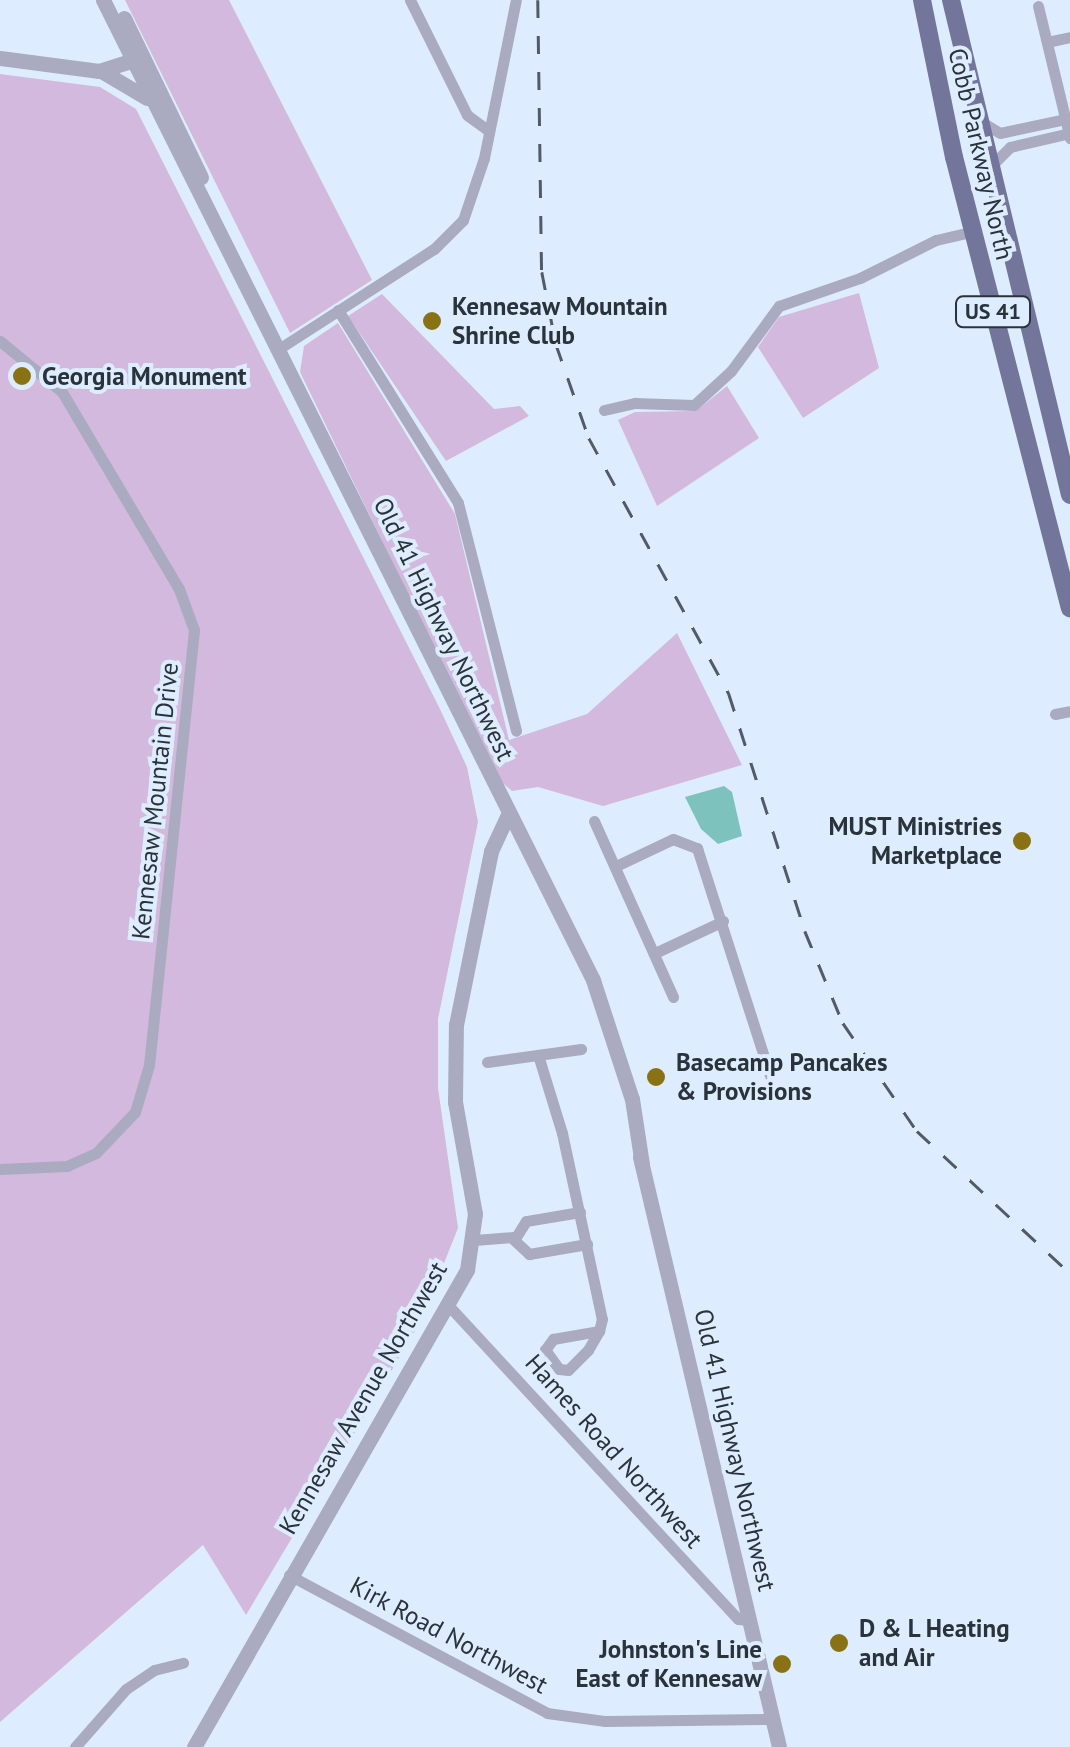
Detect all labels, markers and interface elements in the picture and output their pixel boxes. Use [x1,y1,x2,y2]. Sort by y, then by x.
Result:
street label: Cobb Parkway North [942,45,1020,263]
place label: Kennesaw Mountain Shrine Club [452,292,668,351]
road number: US 41 [953,295,1033,329]
marker: Kennesaw Mountain Shrine Club [421,310,443,332]
place label: Georgia Monument [42,361,247,391]
marker: Georgia Monument [11,365,33,387]
street label: Old 41 Highway Northwest [367,492,521,766]
street label: Kennesaw Mountain Drive [125,661,185,941]
place label: MUST Ministries Marketplace [827,812,1002,871]
marker: MUST Ministries Marketplace [1011,830,1033,852]
place label: Basecamp Pancakes & Provisions [676,1048,888,1107]
marker: Basecamp Pancakes & Provisions [645,1066,667,1088]
street label: Kennesaw Avenue Northwest [272,1256,454,1540]
street label: Old 41 Highway Northwest [688,1306,782,1594]
street label: Hames Road Northwest [519,1348,709,1554]
street label: Kirk Road Northwest [345,1570,553,1700]
place label: D & L Heating and Air [859,1614,1011,1673]
marker: D & L Heating and Air [828,1632,850,1654]
place label: Johnston's Line East of Kennesaw [576,1635,762,1694]
marker: Johnston's Line East of Kennesaw [771,1653,793,1675]

